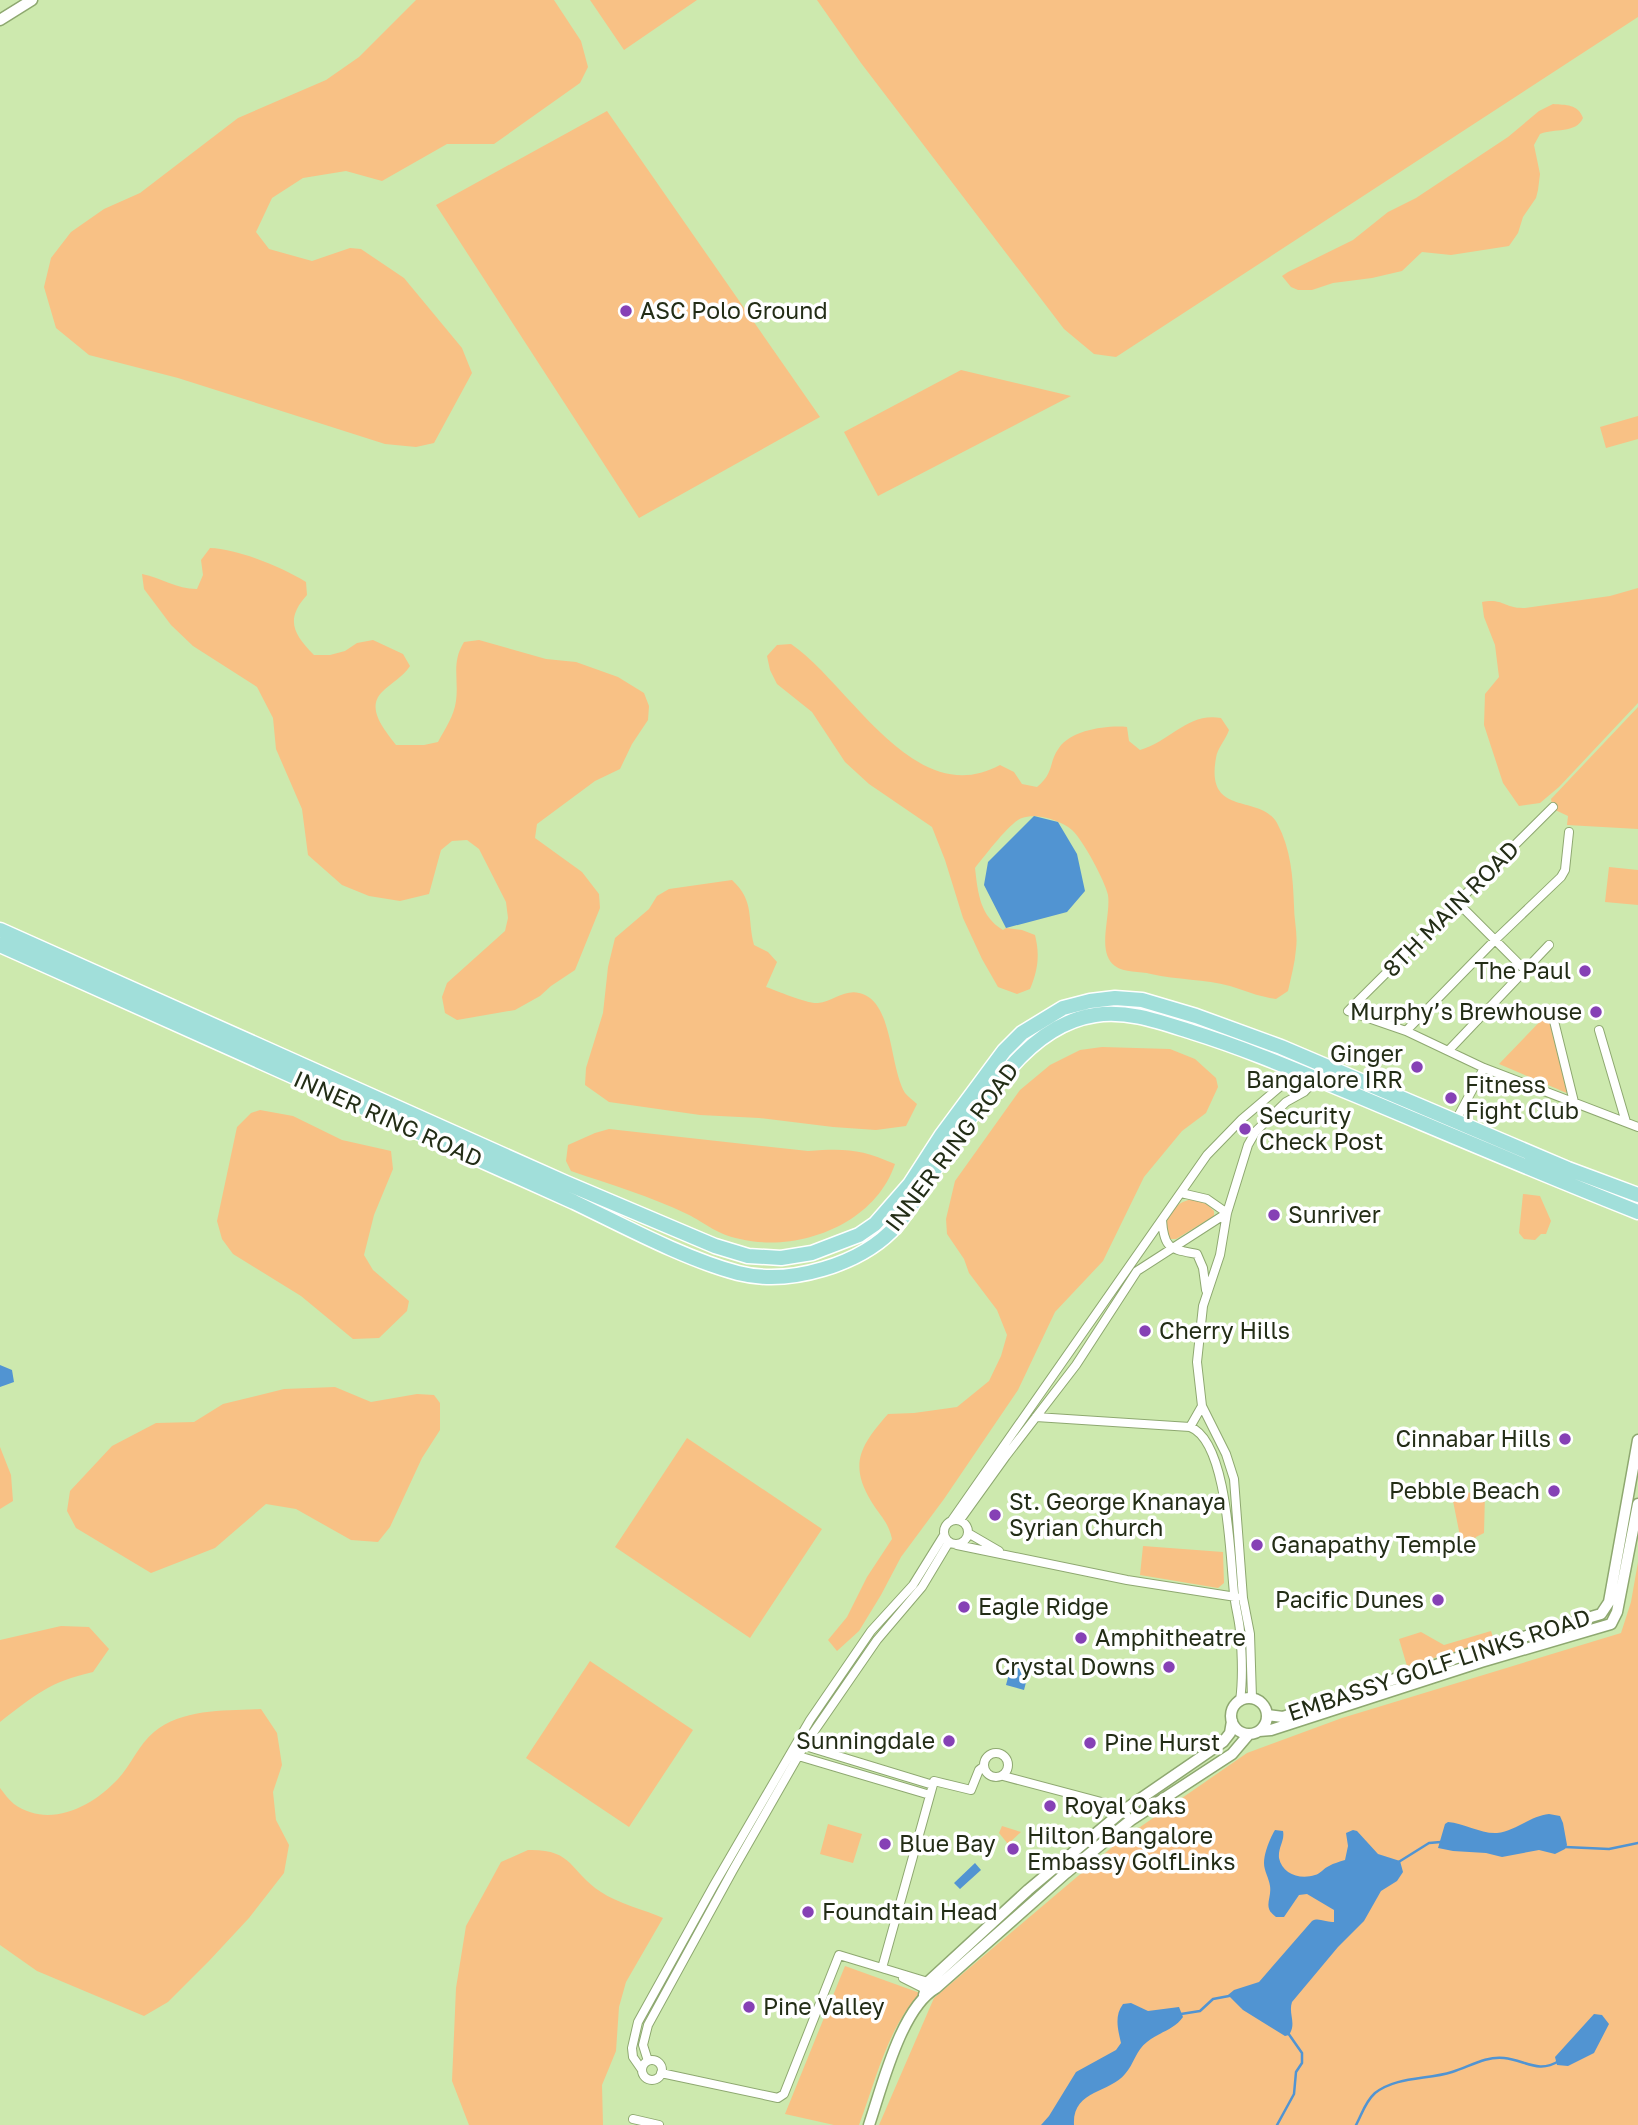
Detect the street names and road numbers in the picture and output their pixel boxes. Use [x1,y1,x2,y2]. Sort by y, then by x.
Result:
street label: 8TH MAIN ROAD [1376,834,1524,982]
street label: INNER RING ROAD [879,1057,1024,1236]
street label: INNER RING ROAD [290,1064,487,1172]
street label: EMBASSY GOLF LINKS ROAD [1284,1602,1594,1726]

